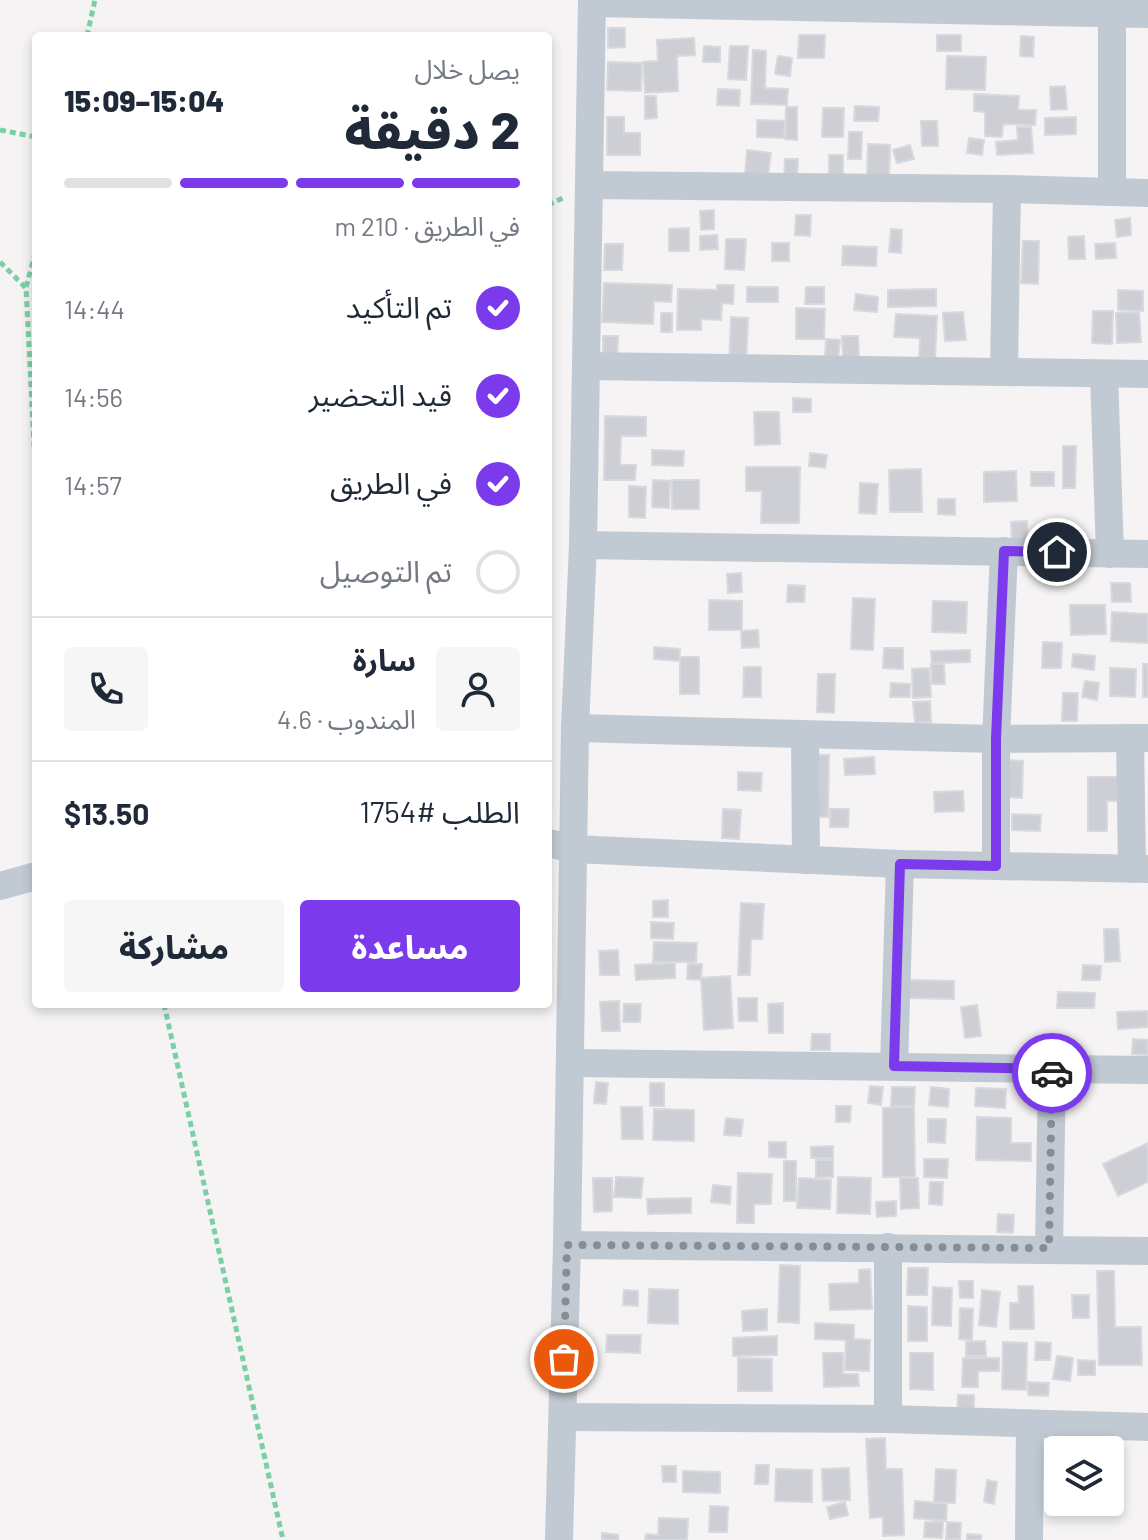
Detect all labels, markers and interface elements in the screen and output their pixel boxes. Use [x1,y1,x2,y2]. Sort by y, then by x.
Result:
text: يصل خلال [414,53,520,84]
text: 15:04–15:09 [64,82,224,118]
text: 2 دقيقة [344,97,520,159]
text: في الطريق · 210 m [334,210,520,241]
icon: check [476,286,520,330]
text: تم التأكيد [346,288,452,324]
text: 14:44 [64,293,125,324]
icon: check [476,374,520,418]
text: قيد التحضير [309,376,452,412]
text: 14:56 [64,381,123,412]
icon: check [476,462,520,506]
text: في الطريق [330,464,452,500]
text: 14:57 [64,469,122,500]
pin [1023,518,1091,586]
icon: home [1035,530,1079,574]
text: تم التوصيل [320,552,452,588]
text: سارة [353,641,416,677]
button: phone [64,647,148,731]
button: person [436,647,520,731]
text: المندوب · 4.6 [277,703,416,734]
text: الطلب #1754 [360,793,520,829]
text: $13.50 [64,795,149,831]
button: مشاركة [64,900,284,992]
button: مساعدة [300,900,520,992]
courier [1012,1033,1092,1113]
icon: car [1030,1051,1074,1095]
pin [530,1325,598,1393]
icon: bag [542,1337,586,1381]
map controls [1044,1436,1124,1516]
button: layers [1044,1436,1124,1516]

